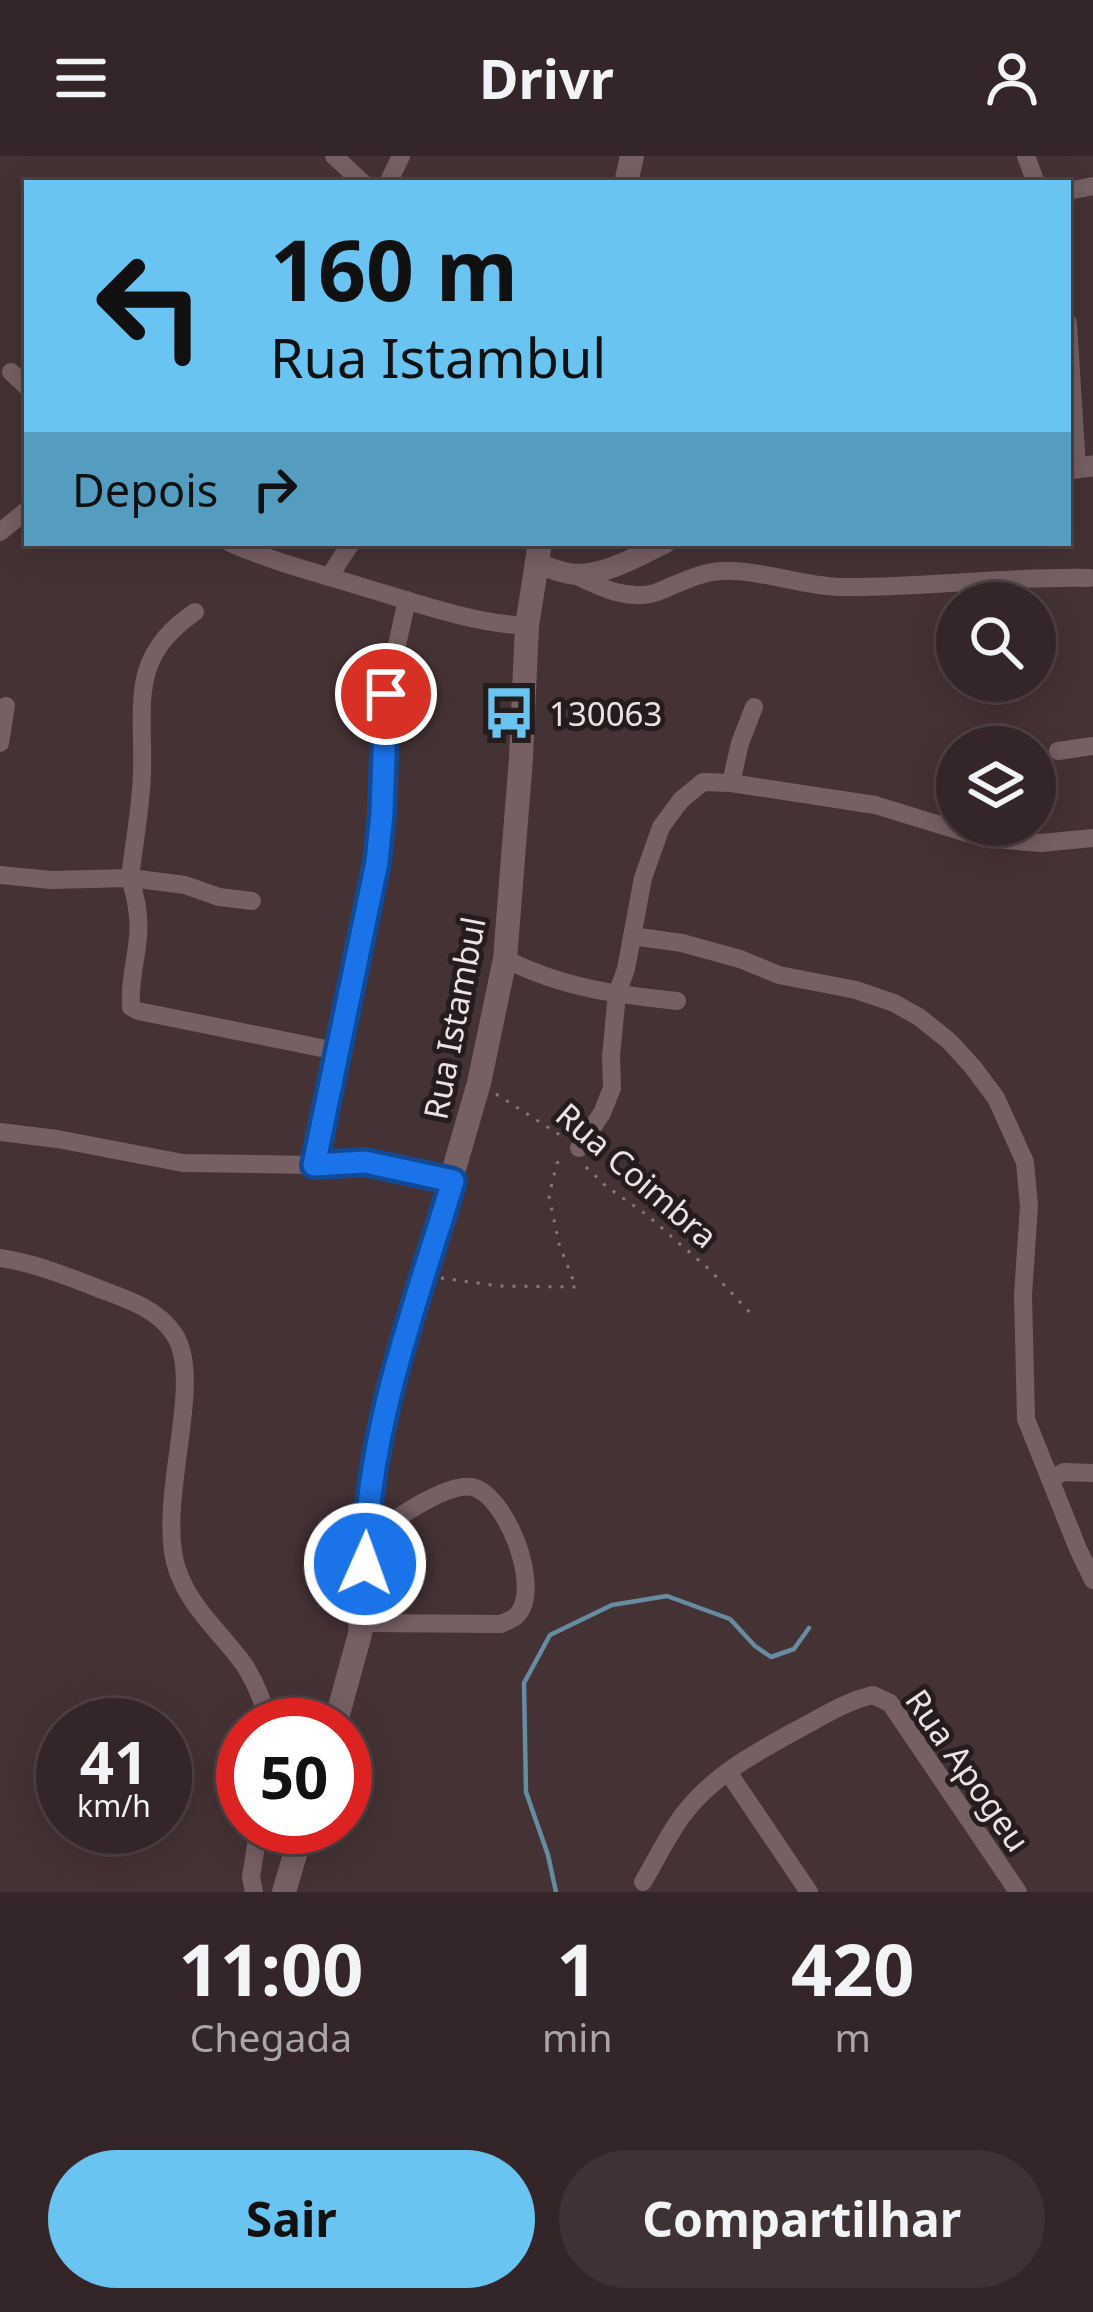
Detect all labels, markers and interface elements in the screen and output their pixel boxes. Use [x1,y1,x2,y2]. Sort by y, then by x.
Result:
text: Drivr [479,41,614,115]
icon: menu [48,45,114,111]
icon: person [979,45,1045,111]
text: 160 m [270,211,518,326]
icon: left [72,228,228,384]
text: Rua Istambul [270,320,606,394]
icon: right [242,456,308,522]
text: Depois [72,459,218,520]
map controls [936,582,1056,846]
button: search [936,582,1056,702]
pin [335,643,437,745]
icon: arrive [353,661,419,727]
bus stop icon: 130063 [480,684,538,742]
place label: 130063 [549,691,662,736]
button: layers [936,726,1056,846]
street label: Rua Istambul [412,913,496,1123]
street label: Rua Coimbra [547,1092,727,1258]
position arrow [302,1501,428,1627]
street label: Rua Apogeu [895,1680,1041,1860]
speed limit sign: 50 [216,1698,372,1854]
text: 41 [80,1720,148,1802]
text: km/h [77,1785,151,1826]
text: 11:00 [178,1919,363,2017]
text: 1 [557,1919,598,2017]
text: 420 [791,1919,915,2017]
text: Chegada [190,2010,352,2063]
text: min [542,2010,613,2063]
text: m [835,2010,871,2063]
button: Sair [48,2150,535,2288]
button: Compartilhar [559,2150,1045,2288]

